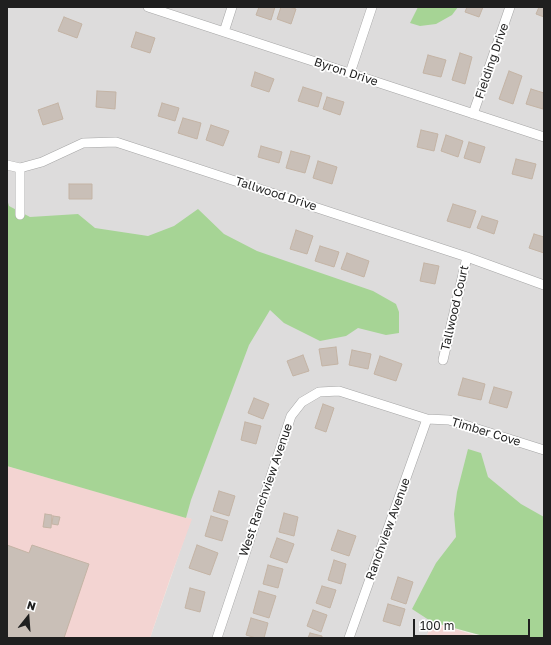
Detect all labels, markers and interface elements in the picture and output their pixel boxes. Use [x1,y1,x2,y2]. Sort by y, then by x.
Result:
street label: Fielding Drive [472,21,512,101]
street label: Byron Drive [312,55,380,89]
street label: Tallwood Drive [233,174,319,214]
street label: Tallwood Court [438,264,472,352]
street label: Timber Cove [450,415,522,449]
street label: West Ranchview Avenue [236,422,296,558]
street label: Ranchview Avenue [363,476,413,582]
north arrow [8,597,48,637]
text: N [26,598,38,612]
scale bar [415,611,532,637]
text: 100 m [420,618,454,633]

